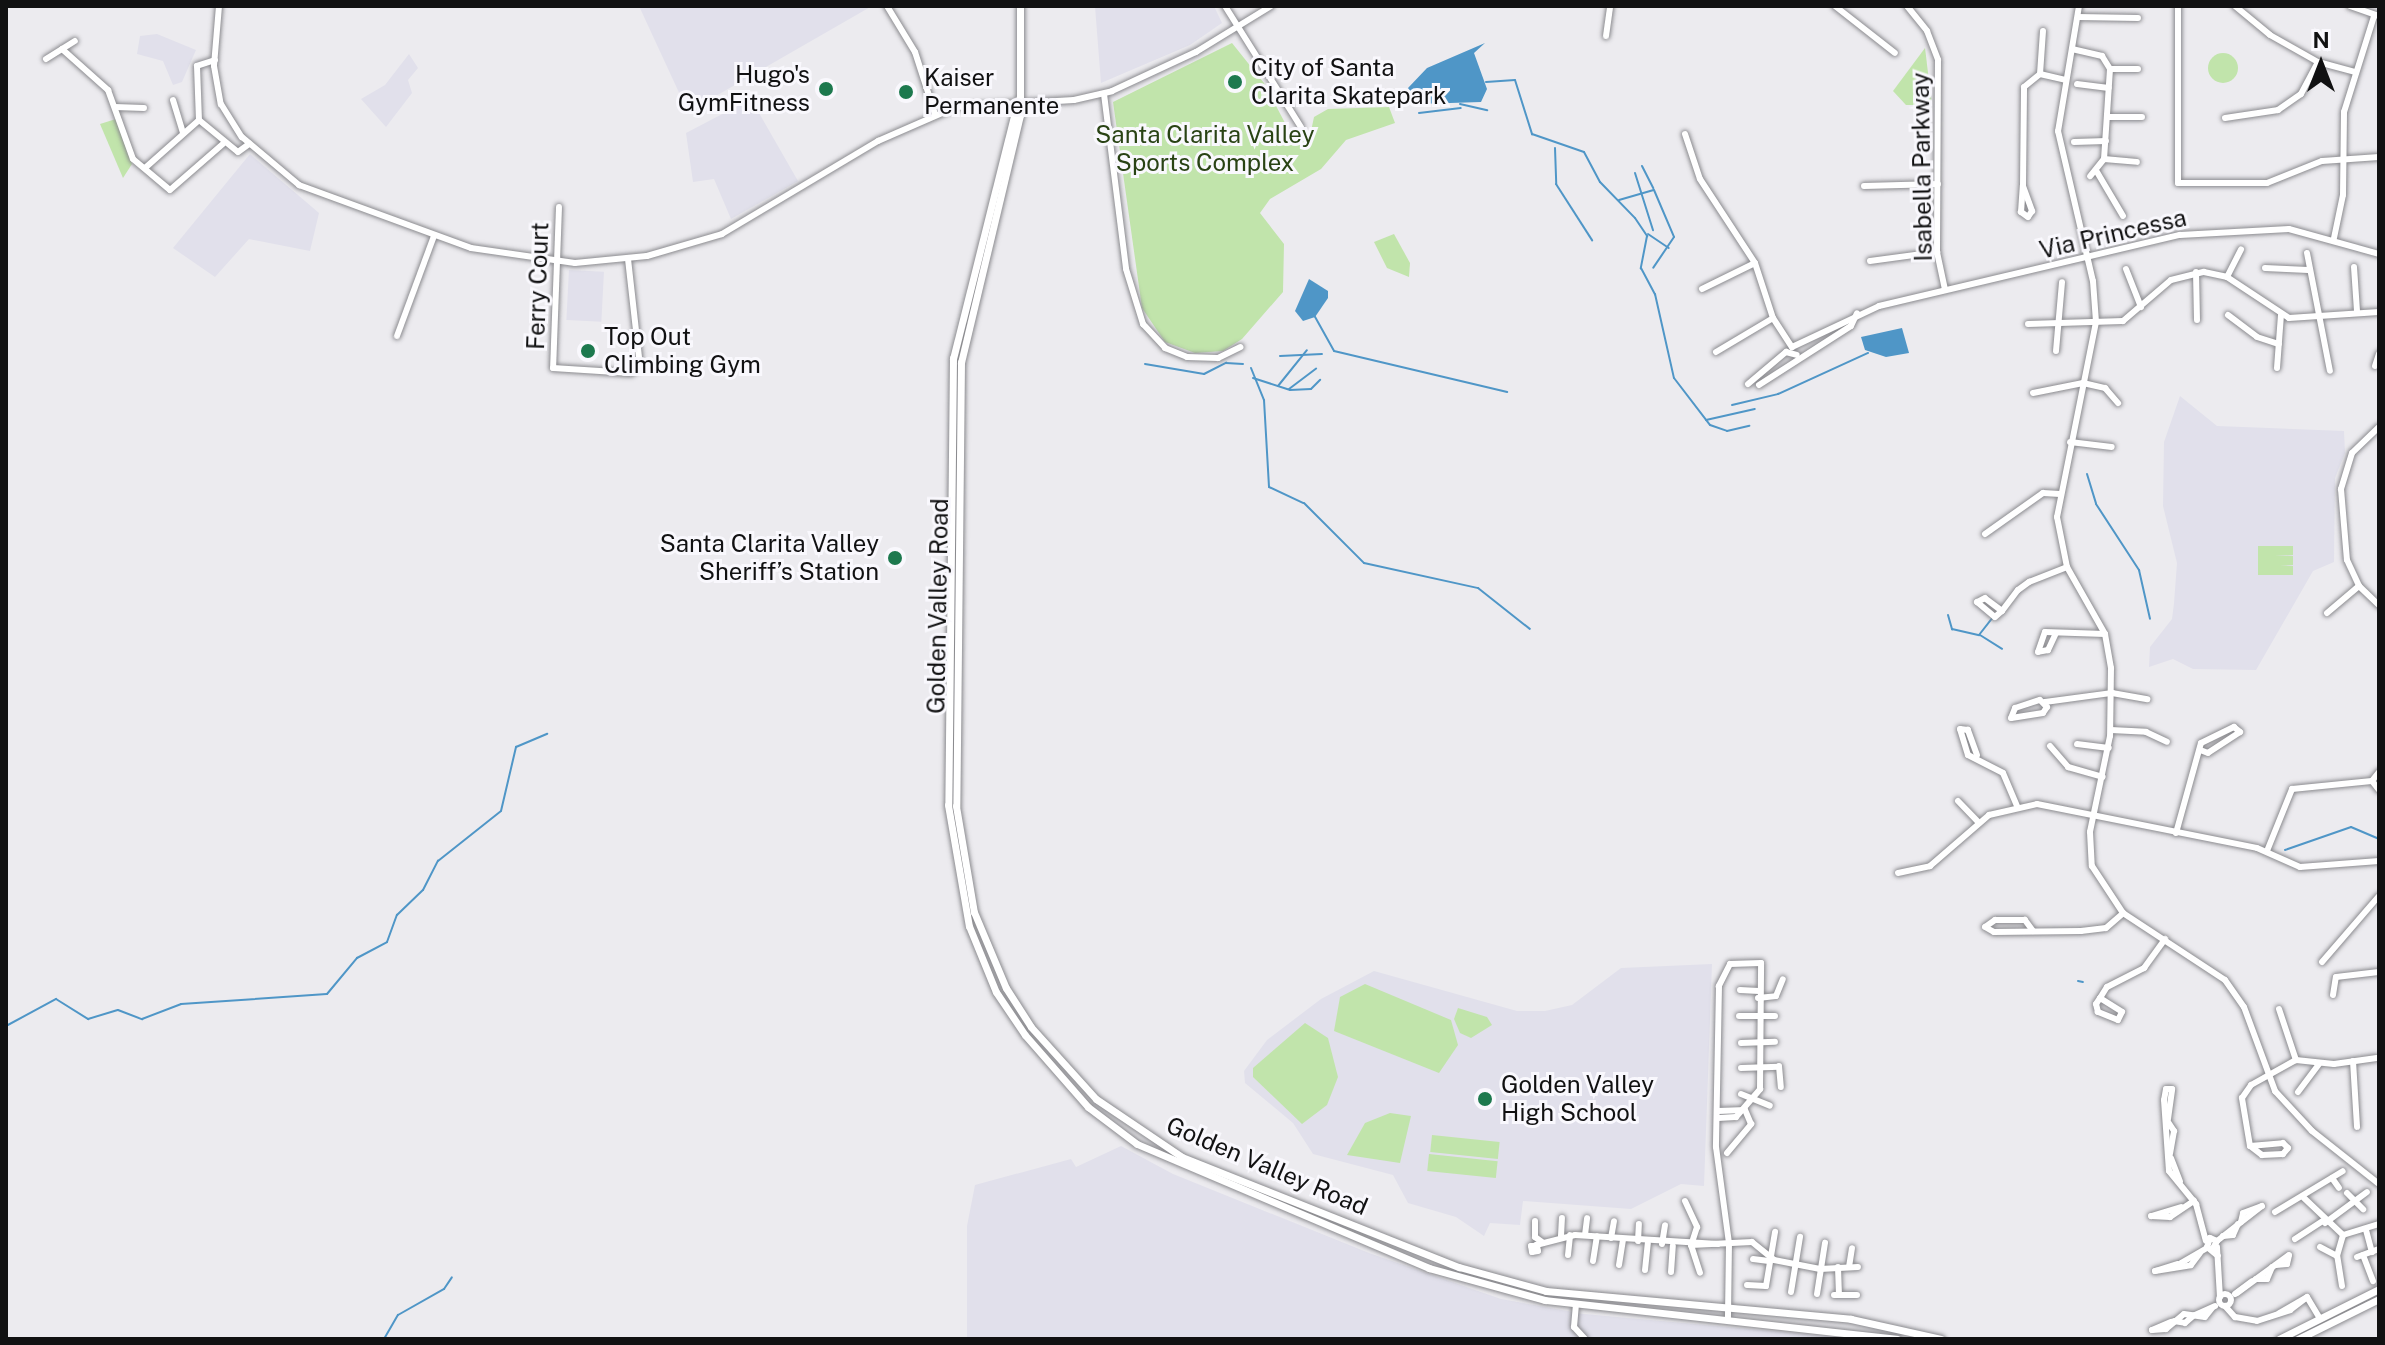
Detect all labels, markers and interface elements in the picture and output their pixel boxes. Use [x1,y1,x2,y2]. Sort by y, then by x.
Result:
north arrow [2281,24,2361,104]
text: N [2312,27,2330,53]
place label: City of Santa Clarita Skatepark [1251,54,1446,110]
place label: Hugo's GymFitness [678,61,810,117]
place label: Kaiser Permanente [924,64,1059,120]
street label: Isabella Parkway [1906,72,1938,262]
marker: City of Santa Clarita Skatepark [1226,73,1244,91]
marker: Hugo's GymFitness [817,80,835,98]
marker: Kaiser Permanente [895,81,917,103]
park label: Santa Clarita Valley Sports Complex [1095,121,1315,177]
street label: Via Princessa [2037,203,2189,265]
street label: Ferry Court [521,222,555,350]
place label: Top Out Climbing Gym [604,323,761,379]
marker: Top Out Climbing Gym [579,342,597,360]
street label: Golden Valley Road [922,498,954,714]
place label: Santa Clarita Valley Sheriff’s Station [659,530,879,586]
marker: Santa Clarita Valley Sheriff’s Station [886,549,904,567]
place label: Golden Valley High School [1501,1071,1655,1127]
marker: Golden Valley High School [1476,1090,1494,1108]
street label: Golden Valley Road [1162,1110,1372,1222]

